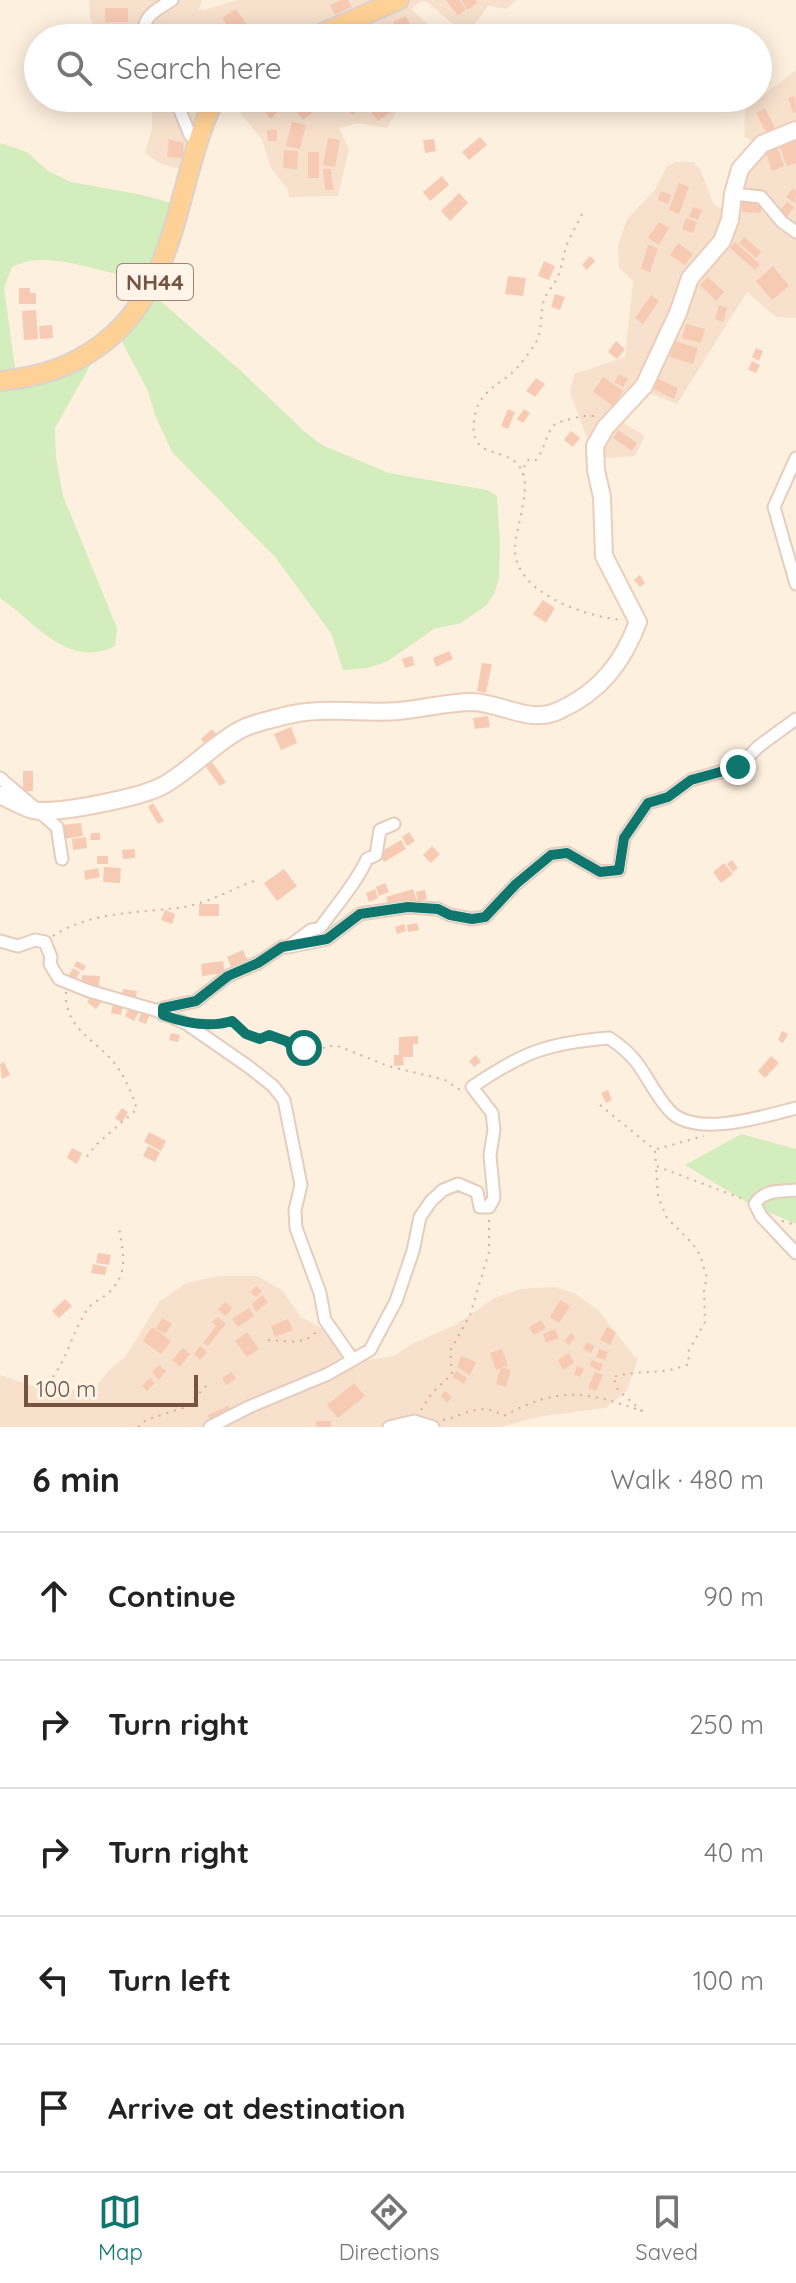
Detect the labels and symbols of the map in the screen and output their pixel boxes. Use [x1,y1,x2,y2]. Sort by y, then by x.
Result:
road number: NH44 [117,264,193,300]
route end [720,749,756,785]
route start [286,1030,322,1066]
scale bar [24,1371,198,1407]

